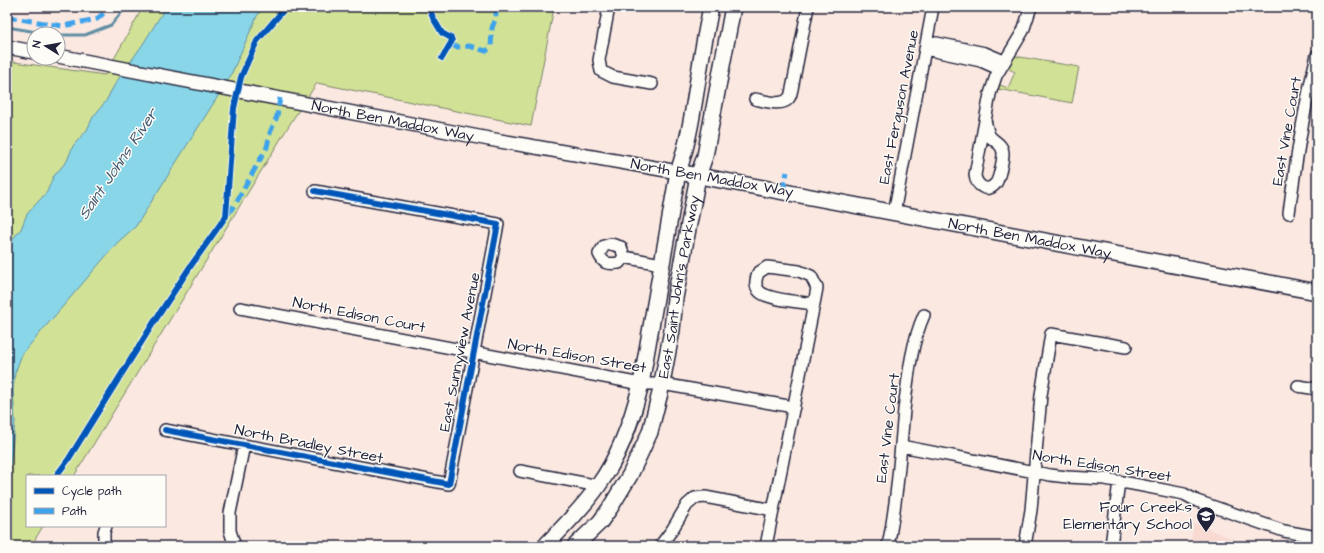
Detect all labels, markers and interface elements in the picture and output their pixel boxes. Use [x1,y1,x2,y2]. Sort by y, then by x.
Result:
north arrow [26,26,66,66]
street label: East Ferguson Avenue [874,28,925,186]
text: N [29,39,45,49]
street label: East Vine Court [1267,75,1307,187]
street label: North Ben Maddox Way [310,95,476,147]
water label: Saint Johns River [73,103,164,224]
street label: North Ben Maddox Way [629,153,795,204]
street label: East Saint John's Parkway [653,194,706,380]
street label: North Ben Maddox Way [947,213,1113,265]
street label: East Sunnyview Avenue [434,271,487,434]
street label: North Edison Court [291,292,427,338]
street label: North Edison Street [506,333,648,379]
street label: East Vine Court [871,372,905,484]
street label: North Bradley Street [233,419,385,470]
street label: North Edison Street [1031,445,1173,487]
legend [26,475,166,527]
text: Cycle path [62,483,121,501]
place label: Four Creeks Elementary School [1063,497,1192,536]
text: Path [62,503,87,520]
school or university icon: Four Creeks Elementary School [1195,505,1217,533]

